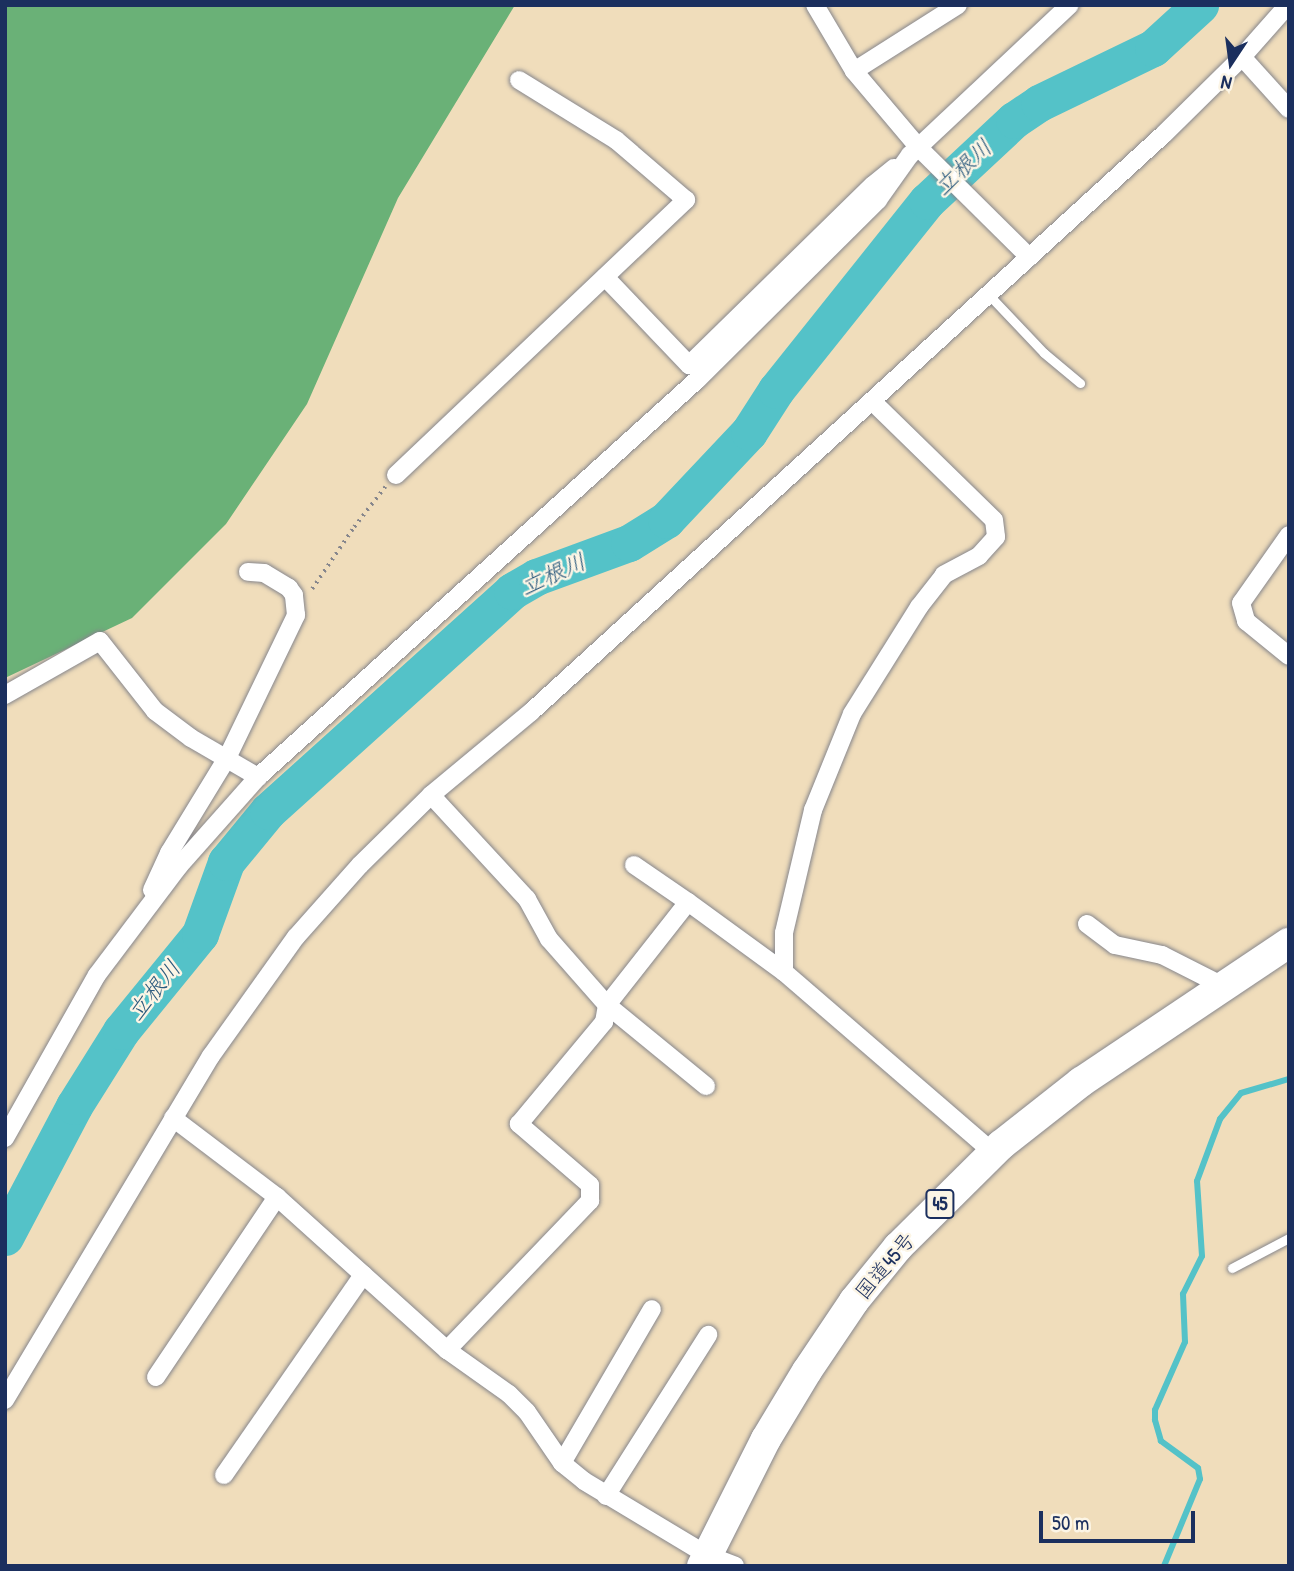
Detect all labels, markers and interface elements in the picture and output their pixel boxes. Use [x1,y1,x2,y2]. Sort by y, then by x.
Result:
north arrow [1196,28,1266,98]
text: N [1218,70,1234,97]
water label: 立根川 [928,133,998,201]
water label: 立根川 [516,547,590,601]
water label: 立根川 [122,955,186,1025]
road number: 45 [924,1188,956,1220]
street label: 国道45号 [850,1227,920,1305]
scale bar [1042,1498,1198,1542]
text: 50 m [1052,1508,1089,1537]

